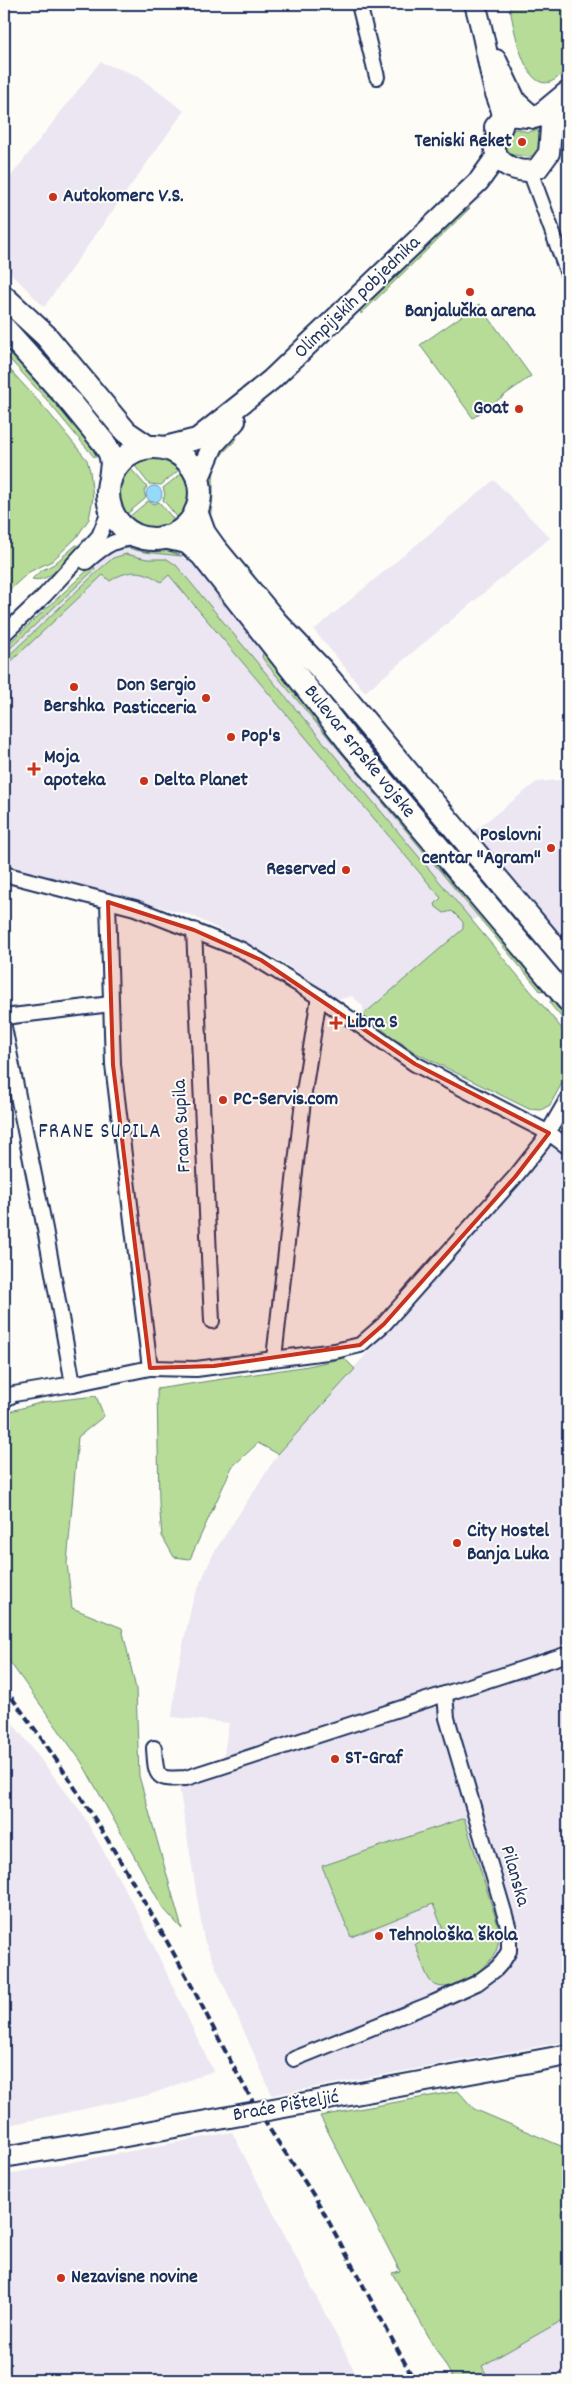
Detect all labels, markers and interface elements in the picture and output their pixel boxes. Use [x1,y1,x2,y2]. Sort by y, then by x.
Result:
place label: Teniski Reket [415,128,513,156]
marker: Teniski Reket [516,136,528,148]
place label: Autokomerc V.S. [63,183,184,211]
marker: Autokomerc V.S. [47,191,59,203]
street label: Olimpijskih pobjednika [288,230,428,366]
marker: Banjalučka arena [464,286,476,298]
place label: Banjalučka arena [405,298,536,326]
place label: Goat [473,395,510,423]
marker: Goat [513,403,525,415]
place label: Don Sergio Pasticceria [113,672,197,723]
street label: Bulevar srpske vojske [296,679,422,825]
marker: Bershka [68,681,80,693]
marker: Don Sergio Pasticceria [200,692,212,704]
place label: Bershka [44,693,105,721]
place label: Pop's [241,723,281,751]
marker: Pop's [225,731,237,743]
place label: Moja apoteka [44,744,106,795]
marker: Moja apoteka [28,763,40,775]
place label: Delta Planet [154,767,248,795]
marker: Delta Planet [138,775,150,787]
place label: Poslovni centar "Agram" [422,822,541,873]
marker: Poslovni centar "Agram" [545,842,557,854]
place label: Reserved [266,856,336,884]
marker: Reserved [340,864,352,876]
place label: Libra S [347,1009,398,1037]
marker: Libra S [329,1016,343,1030]
street label: Frana Supila [167,1078,199,1173]
place label: PC-Servis.com [233,1086,339,1114]
marker: PC-Servis.com [217,1094,229,1106]
district label: FRANE SUPILA [38,1118,162,1148]
place label: City Hostel Banja Luka [467,1518,549,1569]
marker: City Hostel Banja Luka [451,1537,463,1549]
place label: ST-Graf [345,1745,404,1773]
marker: ST-Graf [329,1753,341,1765]
street label: Pilanska [492,1842,536,1910]
place label: Tehnološka škola [389,1922,518,1950]
marker: Tehnološka škola [373,1930,385,1942]
street label: Braće Pišteljić [231,2084,341,2130]
place label: Nezavisne novine [71,2264,198,2292]
marker: Nezavisne novine [55,2272,67,2284]

